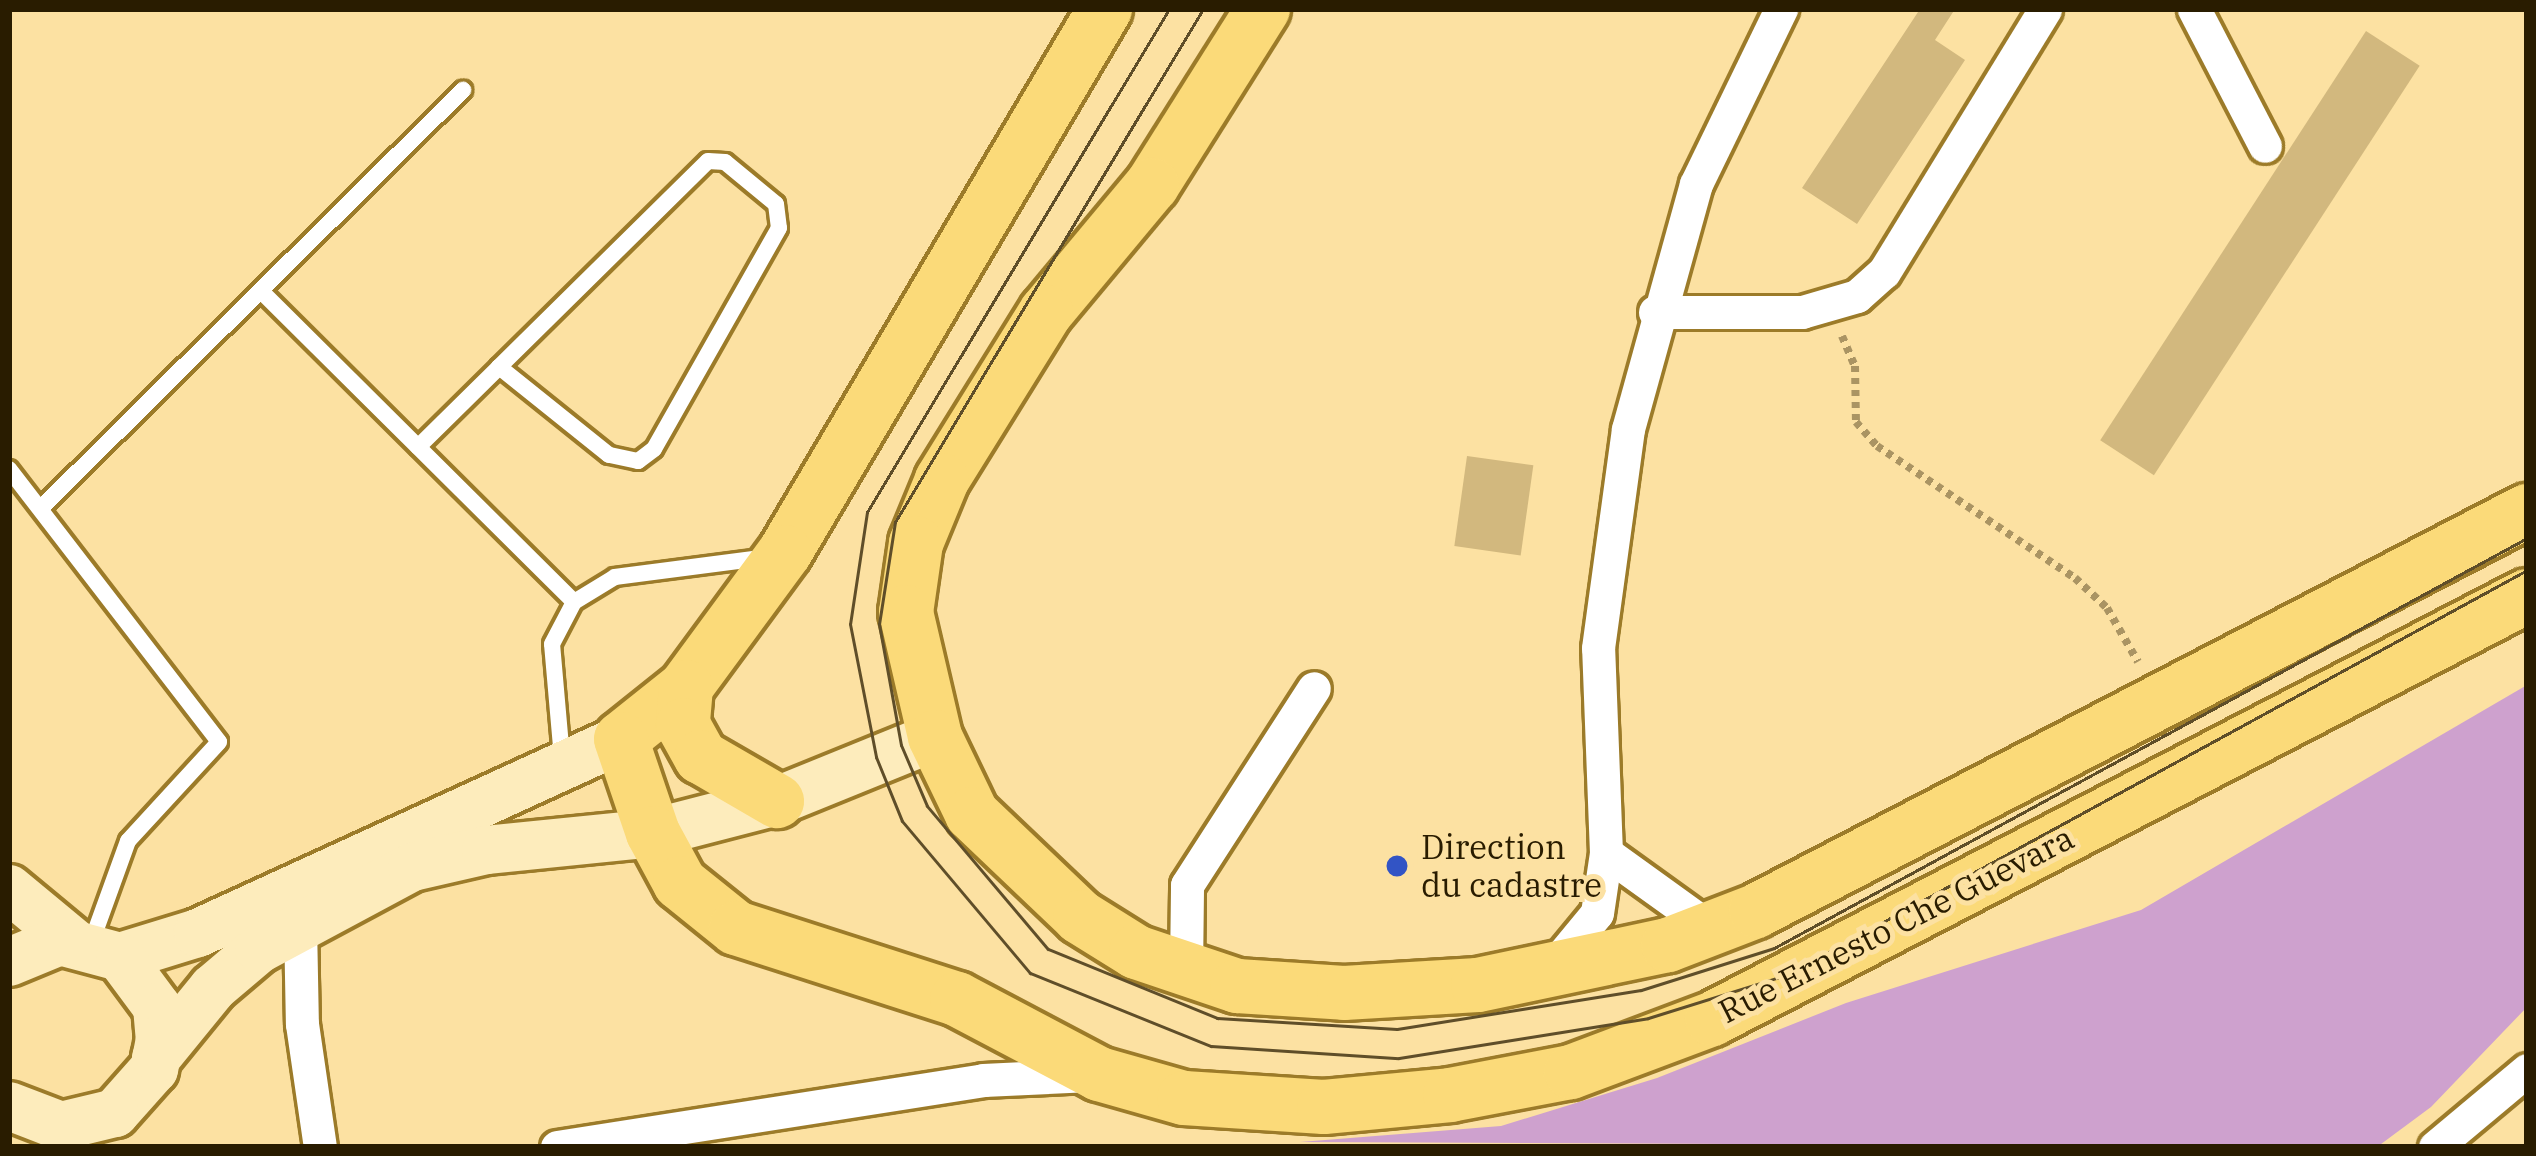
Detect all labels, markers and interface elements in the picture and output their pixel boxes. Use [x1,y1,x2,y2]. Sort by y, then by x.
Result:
street label: Rue Ernesto Che Guevara [1712,817,2080,1031]
place label: Direction du cadastre [1421,827,1602,905]
marker: Direction du cadastre [1384,853,1410,879]

